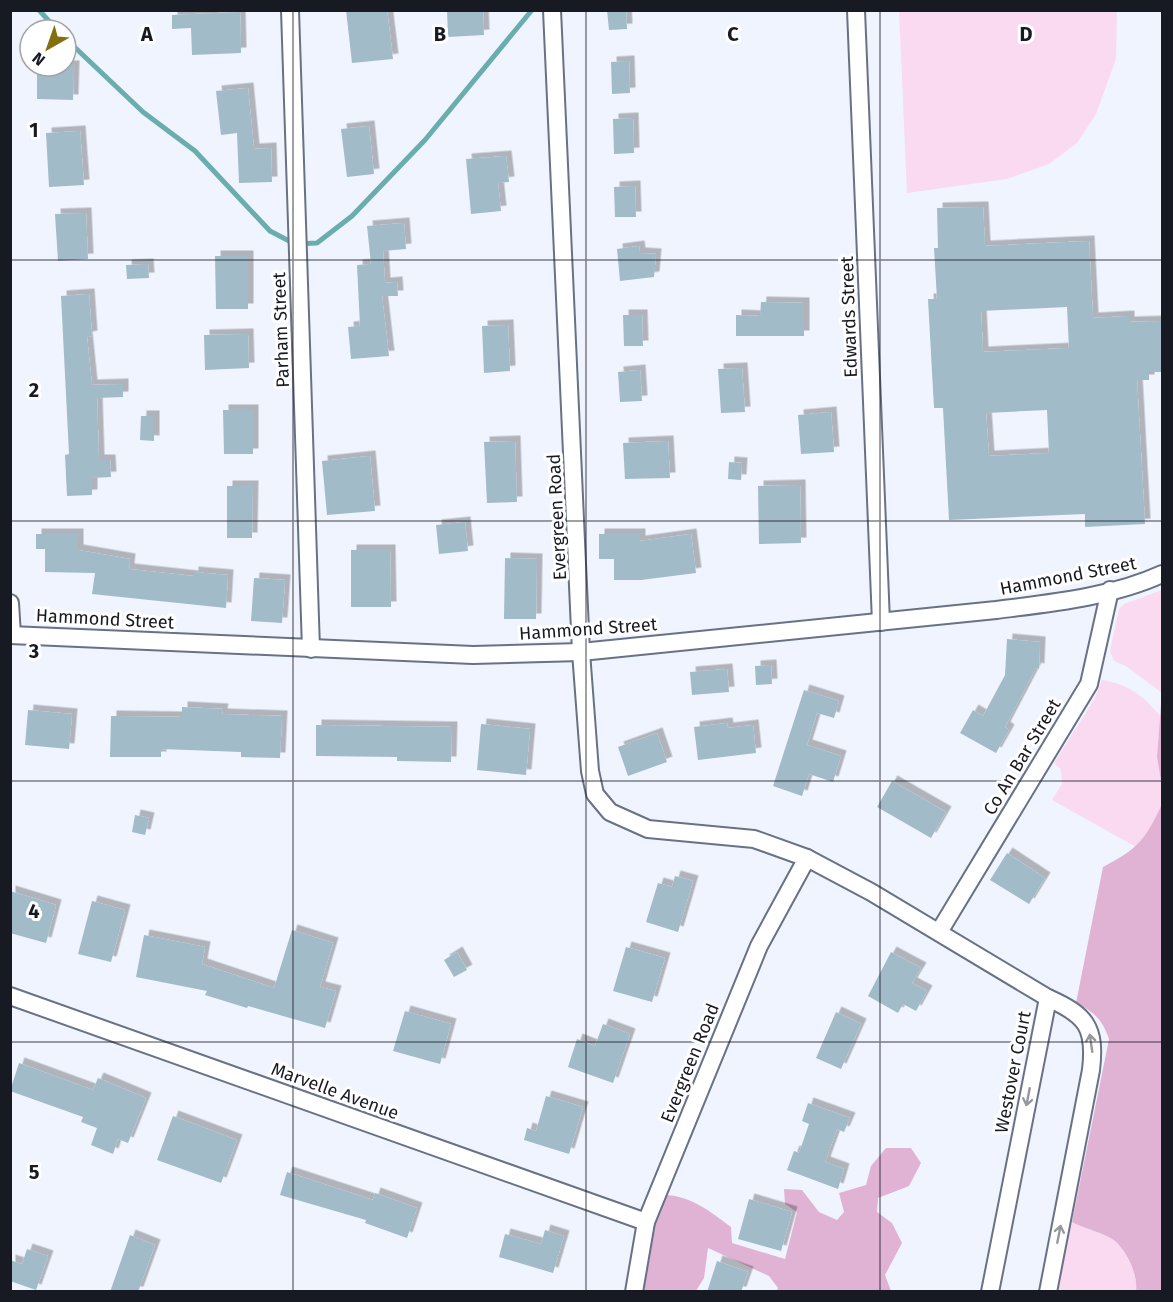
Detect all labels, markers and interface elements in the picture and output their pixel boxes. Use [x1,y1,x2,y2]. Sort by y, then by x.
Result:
north arrow [18,18,78,78]
text: A [140,22,154,46]
text: B [434,22,446,46]
text: C [727,22,739,46]
text: D [1019,22,1033,46]
text: N [29,48,49,70]
text: 1 [29,118,39,142]
street label: Edwards Street [836,255,862,378]
street label: Parham Street [268,271,294,388]
text: 2 [29,378,39,402]
street label: Evergreen Road [543,453,571,581]
street label: Hammond Street [998,552,1138,600]
street label: Hammond Street [35,604,175,634]
street label: Hammond Street [518,613,658,645]
text: 3 [28,639,39,663]
street label: Co An Bar Street [979,694,1066,819]
text: 4 [28,899,40,923]
street label: Evergreen Road [656,1000,724,1126]
street label: Westover Court [990,1009,1036,1135]
one-way arrow [1086,1033,1097,1053]
street label: Marvelle Avenue [268,1058,402,1124]
one-way arrow [1022,1087,1034,1106]
text: 5 [29,1160,40,1184]
one-way arrow [1054,1225,1065,1244]

